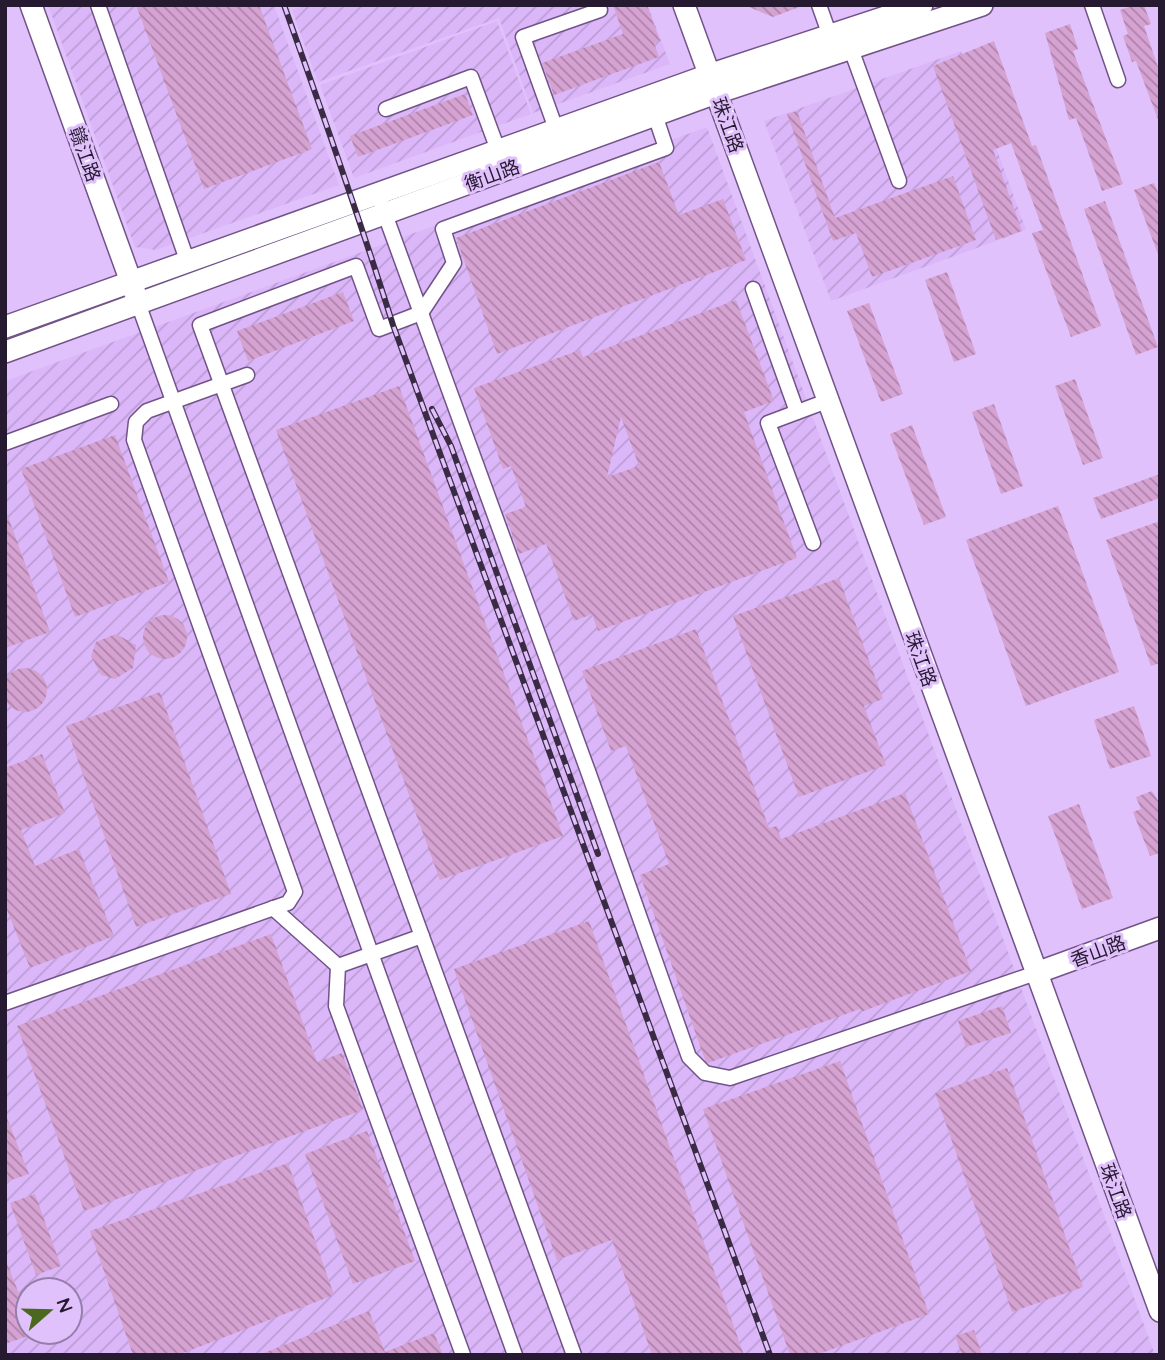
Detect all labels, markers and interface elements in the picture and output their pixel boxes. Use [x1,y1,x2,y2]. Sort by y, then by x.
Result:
street label: 珠江路 [707,94,749,156]
street label: 赣江路 [64,123,106,185]
street label: 衡山路 [461,154,523,196]
street label: 珠江路 [900,628,942,690]
street label: 香山路 [1067,930,1129,972]
street label: 珠江路 [1095,1160,1137,1222]
north arrow [14,1276,84,1346]
text: N [51,1295,79,1316]

